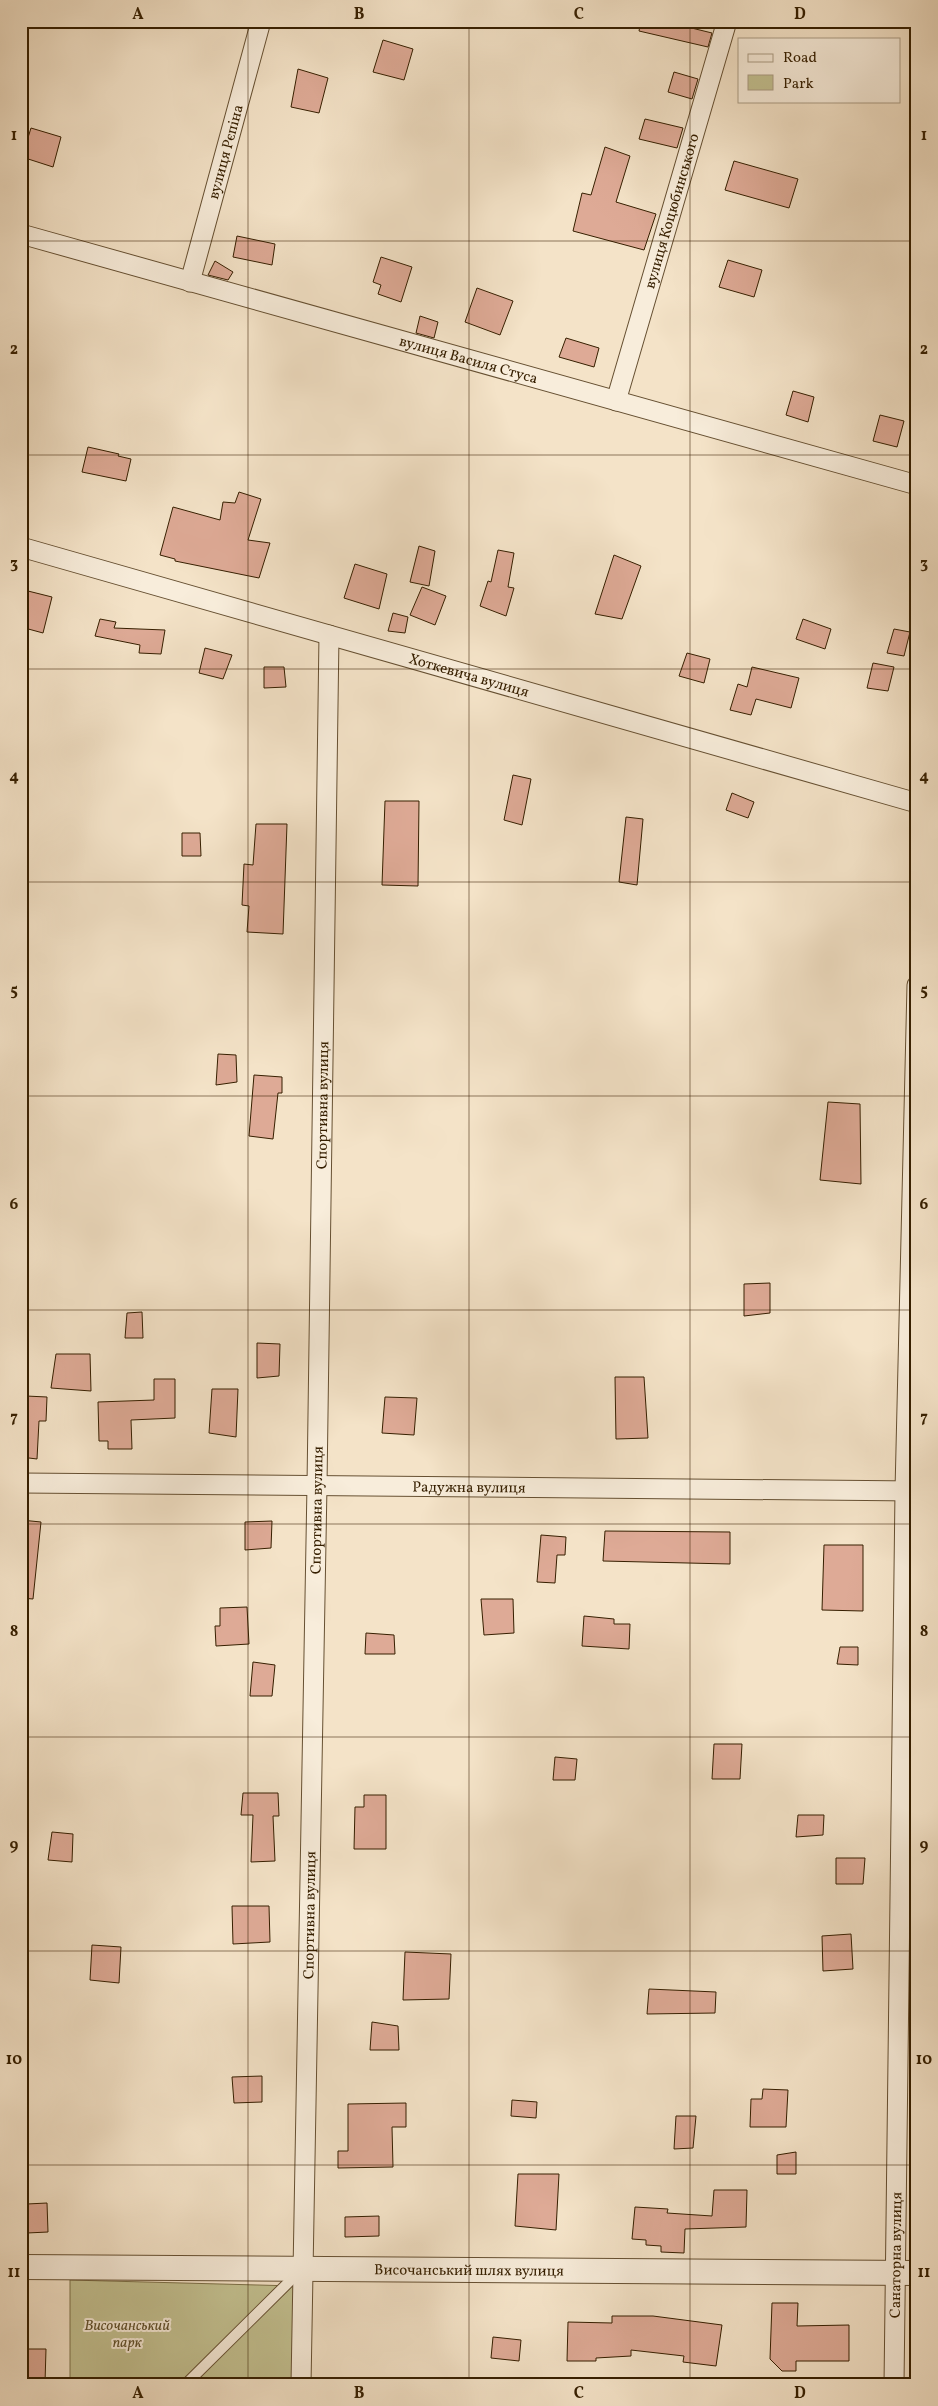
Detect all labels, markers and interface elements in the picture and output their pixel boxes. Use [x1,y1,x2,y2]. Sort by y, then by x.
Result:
text: A [132,4,144,26]
text: B [354,4,365,26]
text: C [574,4,584,26]
text: D [794,4,806,26]
legend [738,38,900,102]
text: Road [783,48,817,69]
text: Park [783,74,814,95]
street label: вулиця Рєпіна [204,102,250,202]
text: 1 [11,125,17,147]
text: 1 [921,125,927,147]
street label: вулиця Коцюбинського [640,131,706,291]
street label: вулиця Василя Стуса [397,331,540,390]
text: 2 [10,339,18,361]
text: 2 [920,339,928,361]
text: 3 [10,553,18,575]
text: 3 [920,553,928,575]
street label: Хоткевича вулиця [406,649,531,704]
text: 4 [9,766,19,788]
text: 4 [919,766,929,788]
text: 5 [10,980,18,1002]
text: 5 [920,980,928,1002]
street label: Спортивна вулиця [312,1041,335,1169]
text: 6 [10,1194,19,1216]
text: 6 [920,1194,929,1216]
text: 7 [10,1407,18,1429]
text: 7 [920,1407,928,1429]
street label: Спортивна вулиця [306,1446,330,1574]
street label: Радужна вулиця [412,1477,526,1500]
text: 8 [10,1621,18,1643]
text: 8 [920,1621,928,1643]
text: 9 [10,1835,19,1857]
text: 9 [920,1835,929,1857]
street label: Спортивна вулиця [299,1851,322,1979]
text: 10 [6,2049,22,2071]
text: 10 [916,2049,932,2071]
street label: Санаторна вулиця [886,2192,908,2318]
street label: Височанський шлях вулиця [374,2260,564,2283]
text: 11 [8,2262,20,2284]
text: 11 [918,2262,930,2284]
park label: Височанський парк [84,2316,170,2354]
text: A [132,2383,144,2405]
text: B [354,2383,365,2405]
text: C [574,2383,584,2405]
text: D [794,2383,806,2405]

